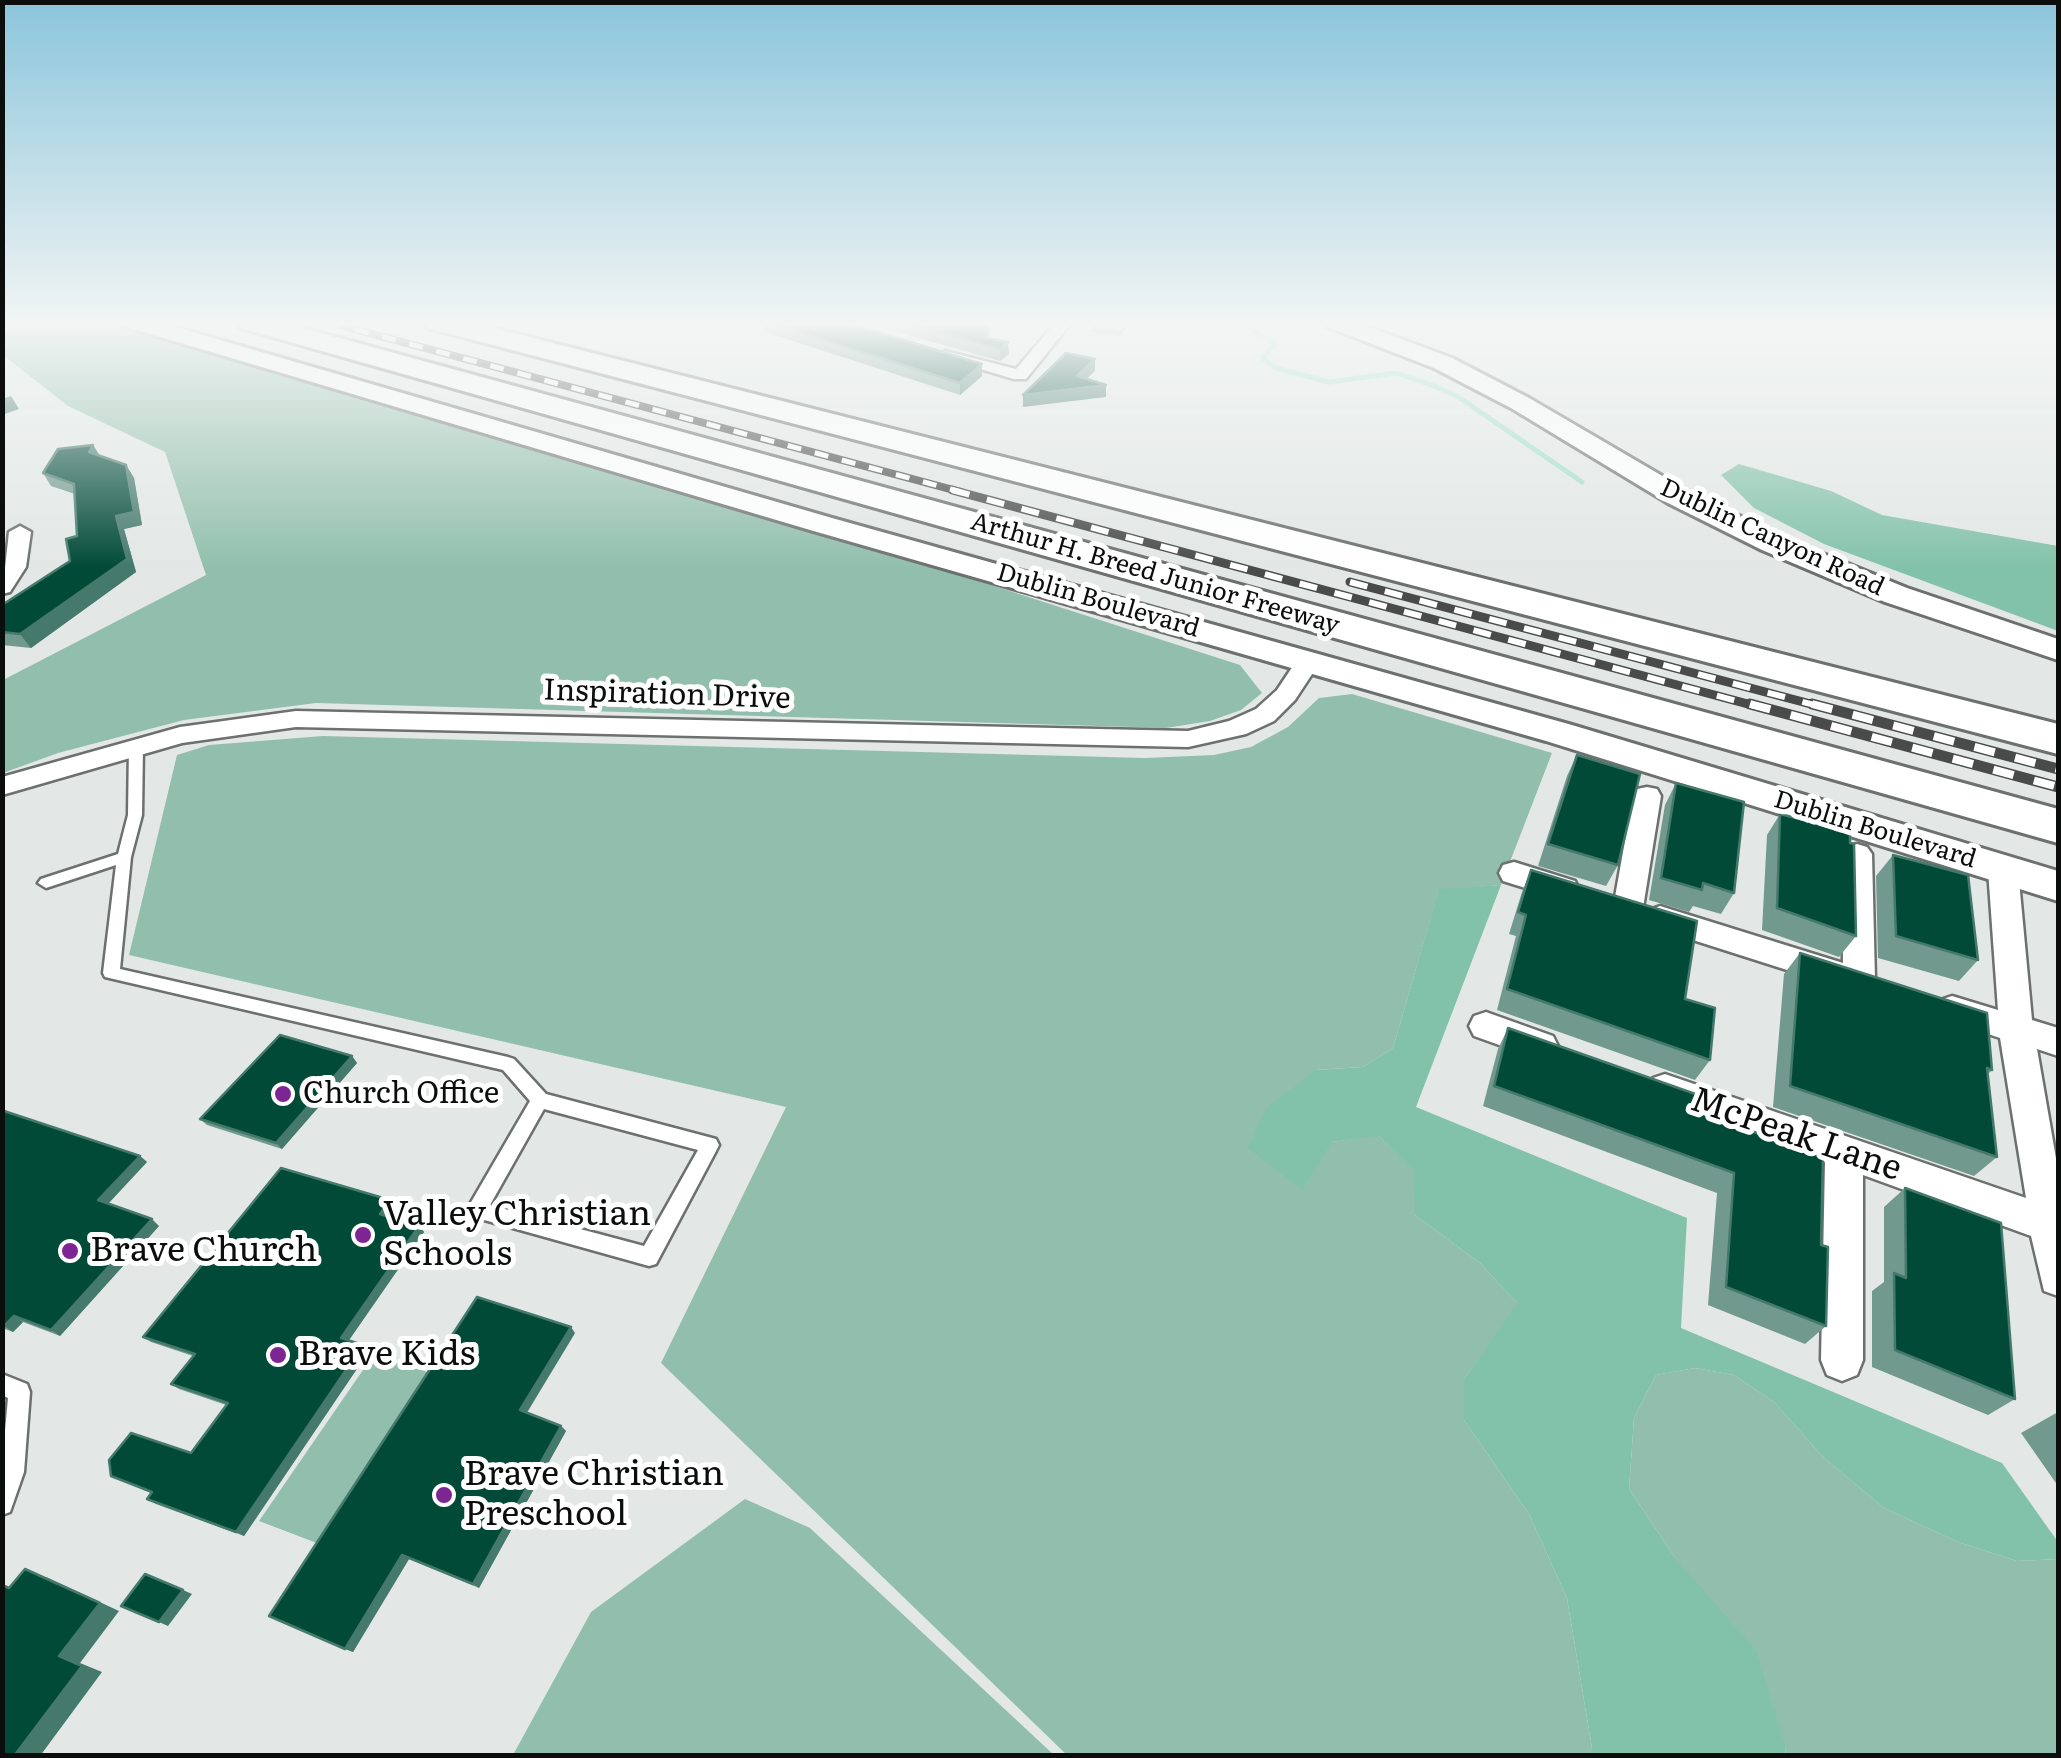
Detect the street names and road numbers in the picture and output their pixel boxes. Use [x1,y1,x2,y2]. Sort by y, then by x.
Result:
street label: Dublin Canyon Road [1655,473,1889,603]
street label: Arthur H. Breed Junior Freeway [967,507,1343,641]
street label: Dublin Boulevard [993,558,1203,644]
street label: Inspiration Drive [543,673,791,717]
street label: Dublin Boulevard [1770,785,1980,875]
street label: McPeak Lane [1685,1079,1907,1191]

